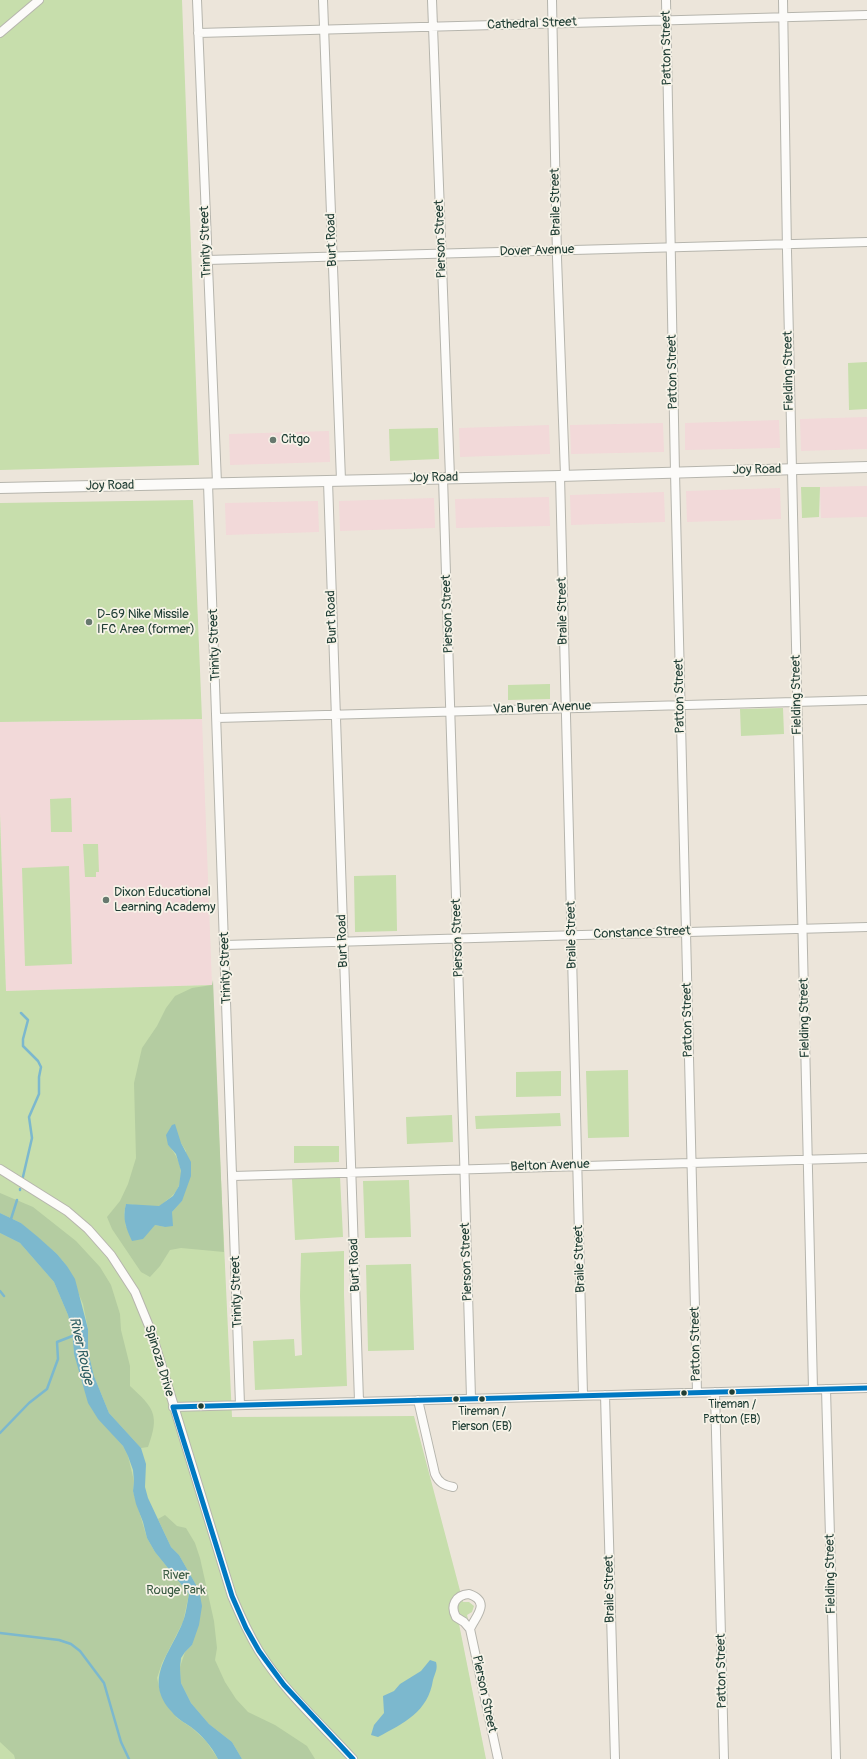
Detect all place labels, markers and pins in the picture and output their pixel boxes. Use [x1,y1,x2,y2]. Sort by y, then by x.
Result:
place label: Citgo [281,432,310,448]
marker: Citgo [268,435,278,445]
place label: D-69 Nike Missile IFC Area (former) [97,607,195,638]
marker: D-69 Nike Missile IFC Area (former) [84,617,94,627]
place label: Dixon Educational Learning Academy [114,885,216,916]
marker: Dixon Educational Learning Academy [101,895,111,905]
marker: Tireman / Patton (EB) [727,1387,737,1397]
unlabelled marker [679,1388,689,1398]
unlabelled marker [451,1394,461,1404]
marker: Tireman / Pierson (EB) [477,1394,487,1404]
place label: Tireman / Patton (EB) [703,1398,761,1426]
unlabelled marker [196,1401,206,1411]
place label: Tireman / Pierson (EB) [451,1405,513,1433]

